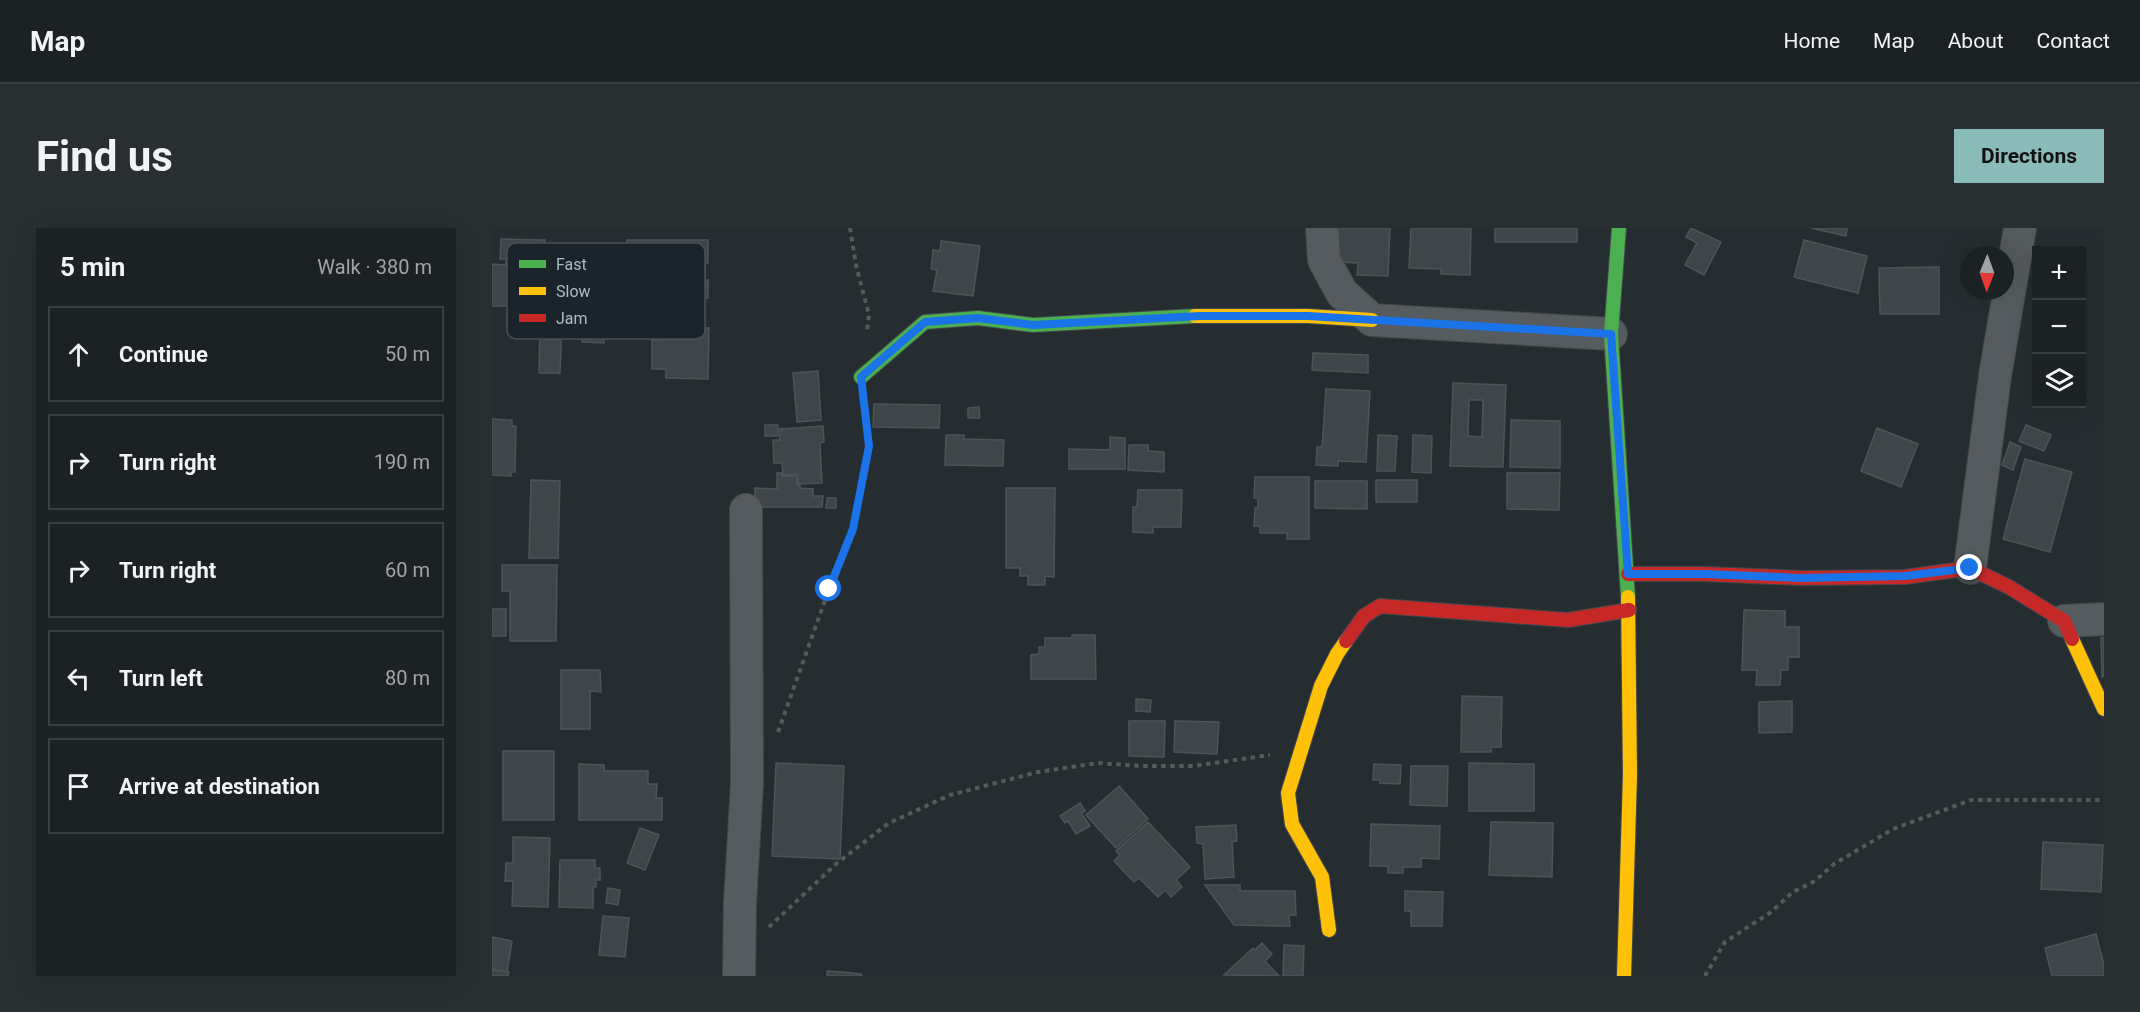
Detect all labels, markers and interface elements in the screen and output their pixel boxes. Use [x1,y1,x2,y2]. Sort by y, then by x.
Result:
text: Map [30,25,85,58]
text: Home [1784,29,1840,53]
text: Map [1873,29,1915,53]
text: About [1948,29,2004,53]
text: Contact [2037,29,2110,53]
button: Directions [1954,129,2104,183]
text: Find us [36,132,173,181]
legend [507,243,705,339]
north arrow [1960,246,2014,300]
map controls [2032,246,2086,408]
button: + [2032,246,2086,300]
text: 5 min [60,252,125,282]
text: Walk · 380 m [317,255,432,279]
text: Fast [556,255,587,274]
text: Slow [556,282,591,301]
button: − [2032,300,2086,354]
text: Jam [556,309,588,328]
icon: ahead [62,338,95,371]
text: Continue [119,342,208,367]
text: 50 m [385,342,430,366]
button: layers [2032,354,2086,408]
icon: right [62,446,95,479]
text: Turn right [119,450,216,475]
text: 190 m [374,450,430,474]
icon: right [62,554,95,587]
route end [1956,554,1982,580]
text: Turn right [119,558,216,583]
text: 60 m [385,558,430,582]
route start [815,575,841,601]
icon: left [62,662,95,695]
text: Turn left [119,666,203,691]
text: 80 m [385,666,430,690]
icon: arrive [62,770,95,803]
text: Arrive at destination [119,774,320,799]

